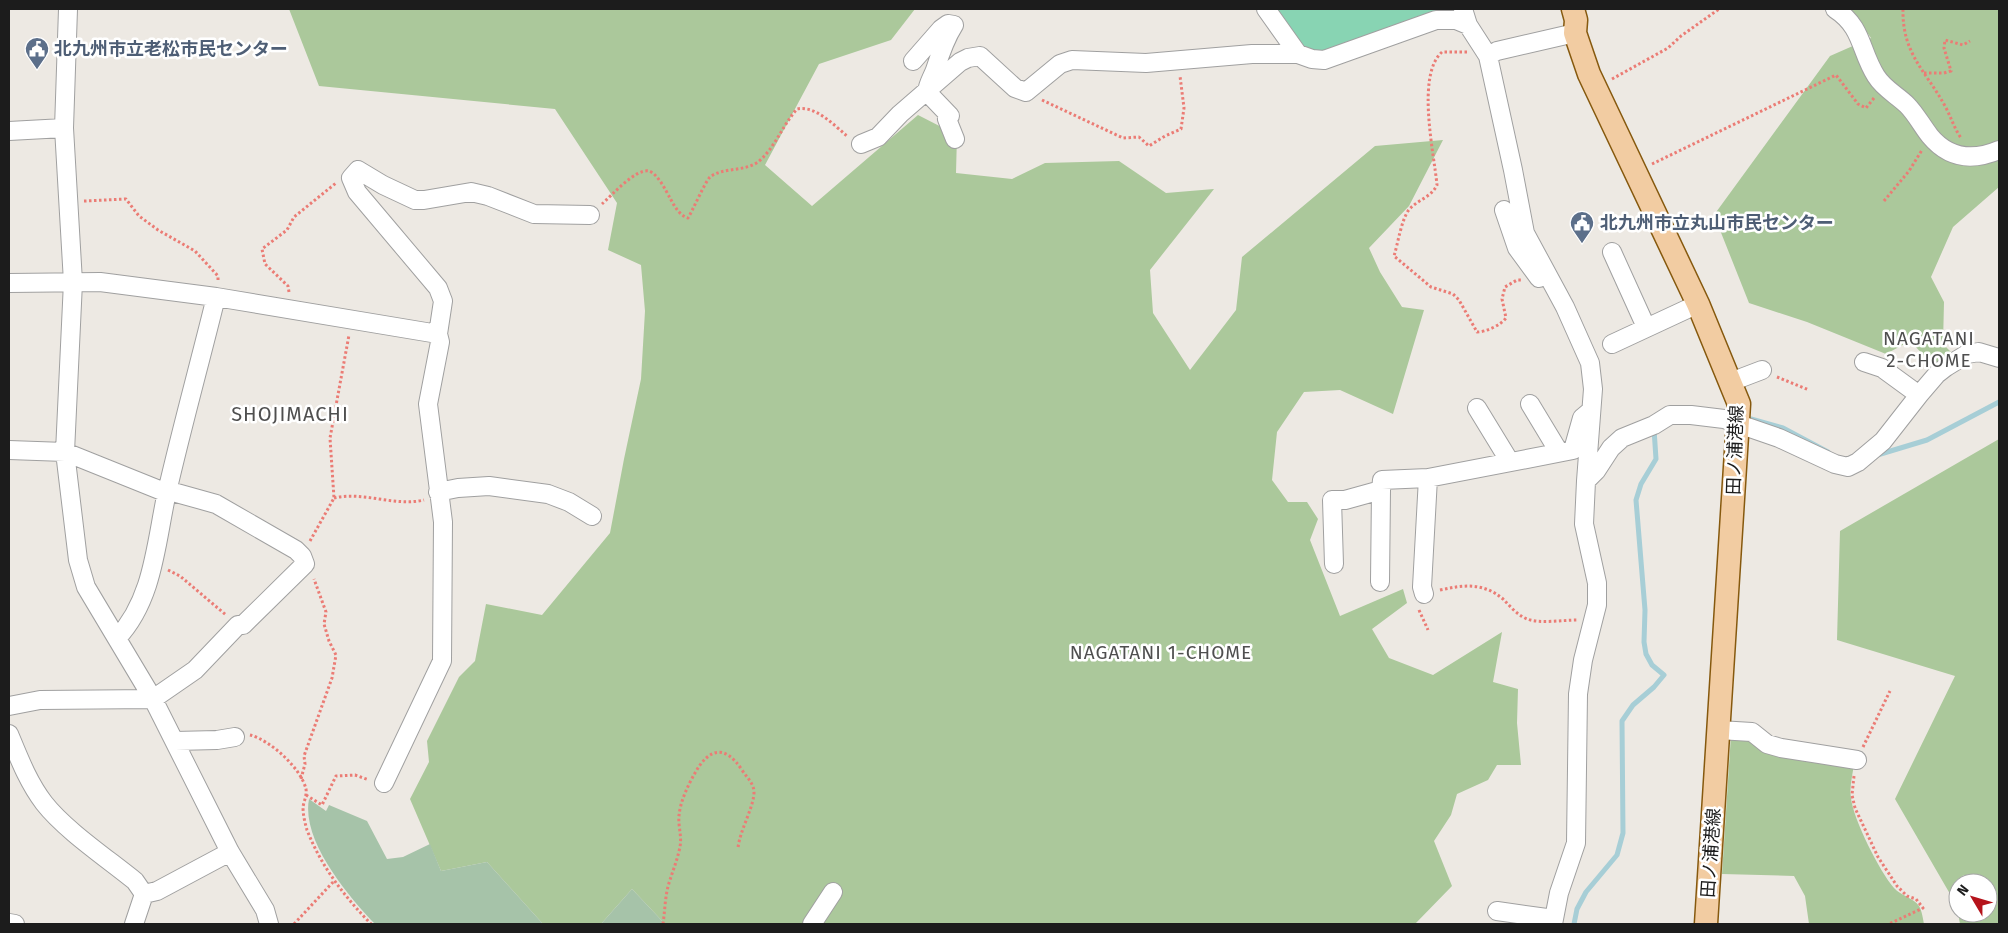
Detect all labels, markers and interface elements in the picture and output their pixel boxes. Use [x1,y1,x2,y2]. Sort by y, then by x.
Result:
public building icon: 北九州市立老松市民センター [24,36,50,70]
place label: 北九州市立老松市民センター [54,38,288,60]
public building icon: 北九州市立丸山市民センター [1569,210,1595,244]
place label: 北九州市立丸山市民センター [1600,212,1834,234]
district label: NAGATANI 2-CHOME [1883,327,1975,372]
district label: SHOJIMACHI [231,402,349,426]
street label: 田ノ浦港線 [1722,405,1748,495]
district label: NAGATANI 1-CHOME [1070,641,1252,664]
street label: 田ノ浦港線 [1697,807,1725,899]
north arrow [1948,873,1998,923]
text: N [1954,881,1973,899]

